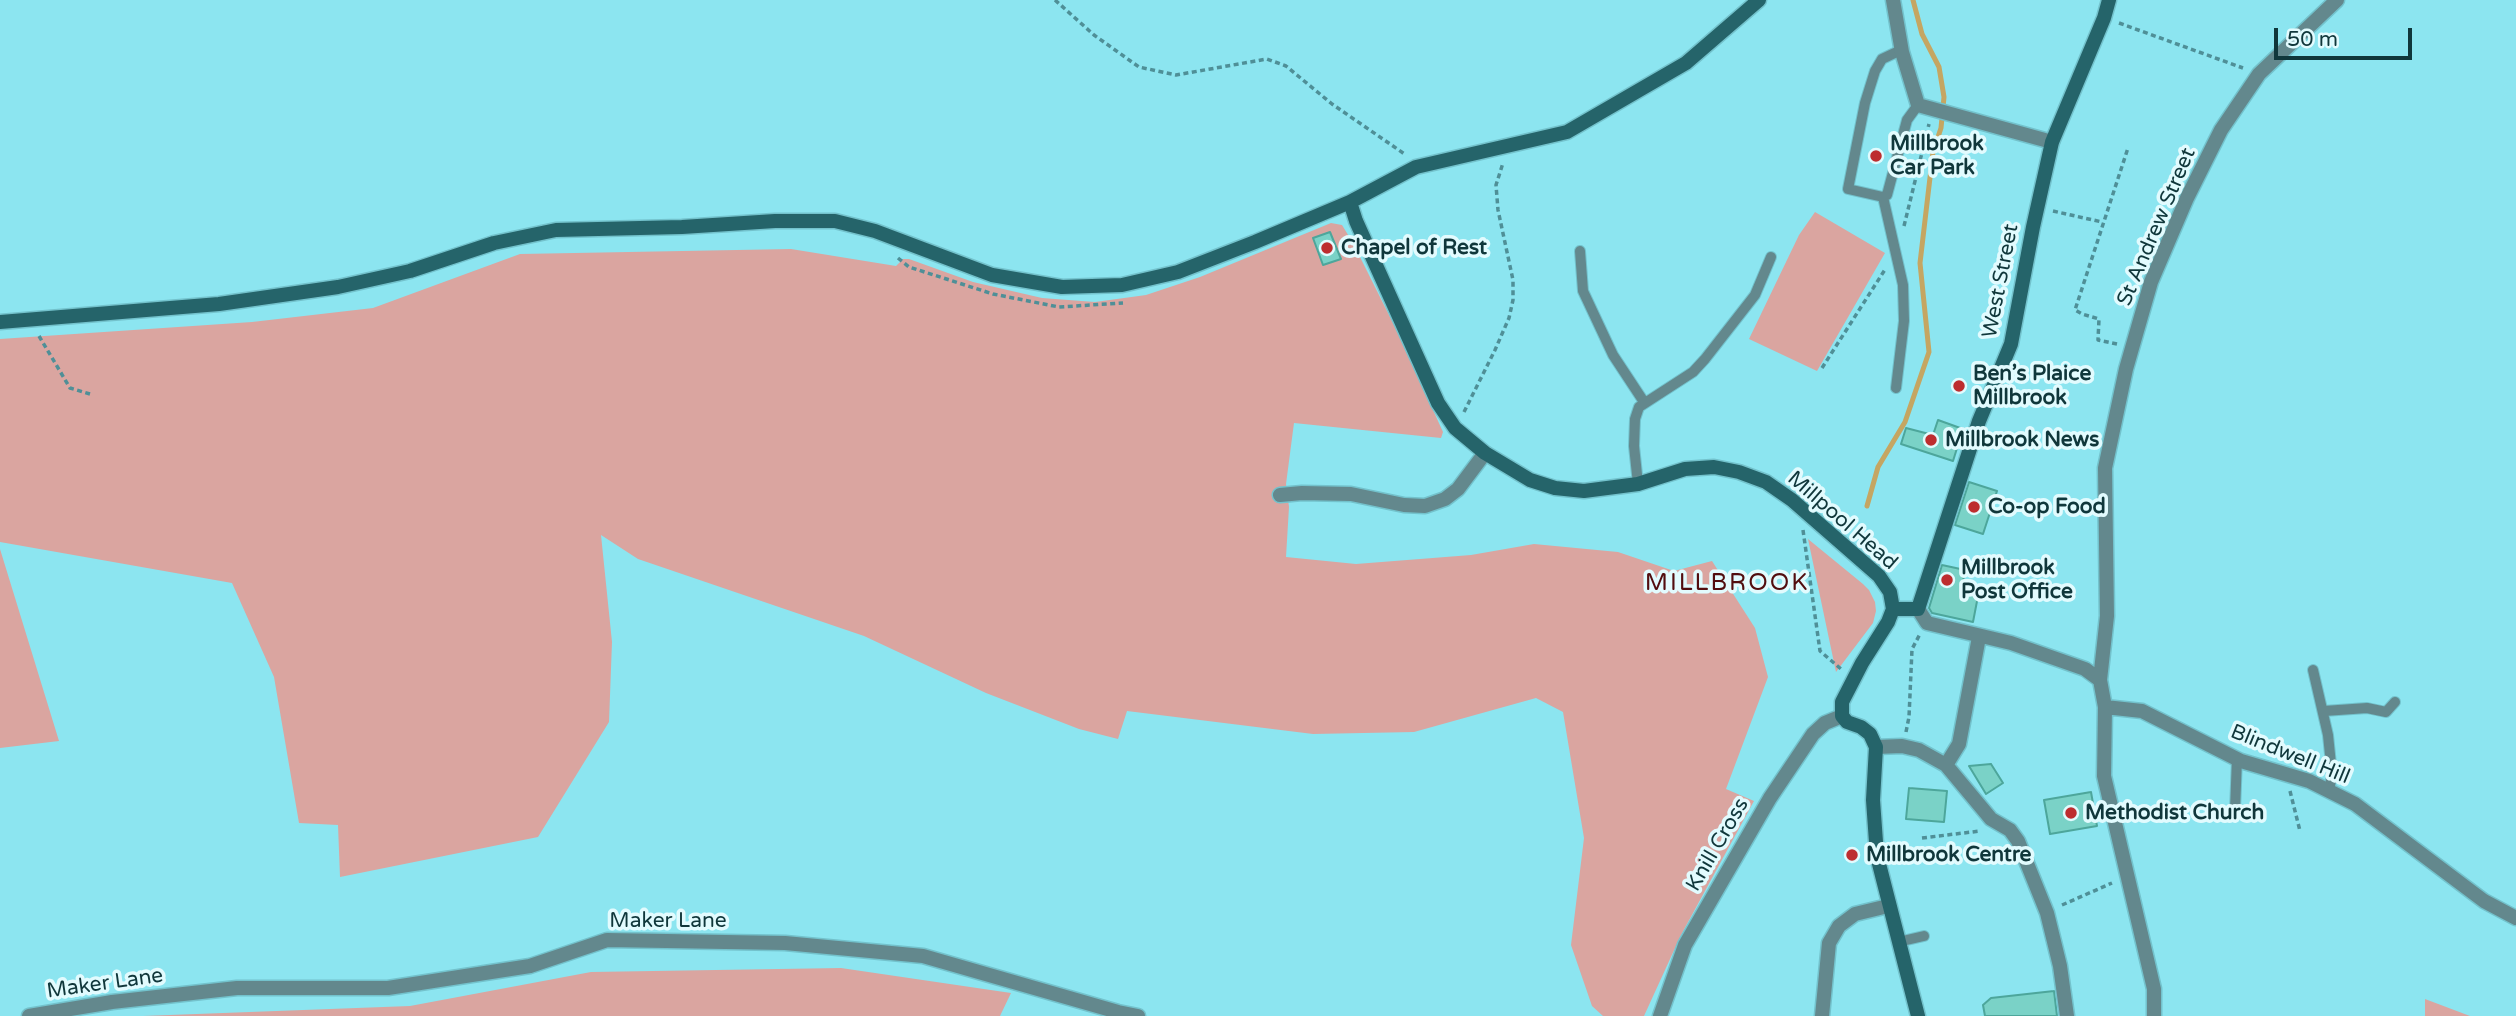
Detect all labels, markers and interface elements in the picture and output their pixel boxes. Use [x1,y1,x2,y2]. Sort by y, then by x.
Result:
scale bar [2278,14,2416,58]
text: 50 m [2287,27,2338,52]
place label: Millbrook Car Park [1890,131,1984,181]
street label: St Andrew Street [2112,144,2202,310]
marker: Millbrook Car Park [1868,148,1884,164]
street label: West Street [1978,222,2024,340]
place label: Chapel of Rest [1341,235,1487,261]
marker: Chapel of Rest [1319,240,1335,256]
place label: Ben’s Plaice Millbrook [1973,361,2091,411]
marker: Ben’s Plaice Millbrook [1951,378,1967,394]
place label: Millbrook News [1945,427,2099,453]
marker: Millbrook News [1923,432,1939,448]
street label: Millpool Head [1782,466,1902,576]
place label: Co-op Food [1988,494,2106,520]
marker: Co-op Food [1966,499,1982,515]
place label: Millbrook Post Office [1961,555,2073,605]
district label: MILLBROOK [1646,570,1808,598]
marker: Millbrook Post Office [1939,572,1955,588]
street label: Blindwell Hill [2227,720,2353,790]
street label: Knill Cross [1681,794,1755,896]
place label: Methodist Church [2085,800,2264,826]
marker: Methodist Church [2063,805,2079,821]
place label: Millbrook Centre [1866,842,2032,868]
marker: Millbrook Centre [1844,847,1860,863]
street label: Maker Lane [609,908,727,934]
street label: Maker Lane [45,963,165,1005]

